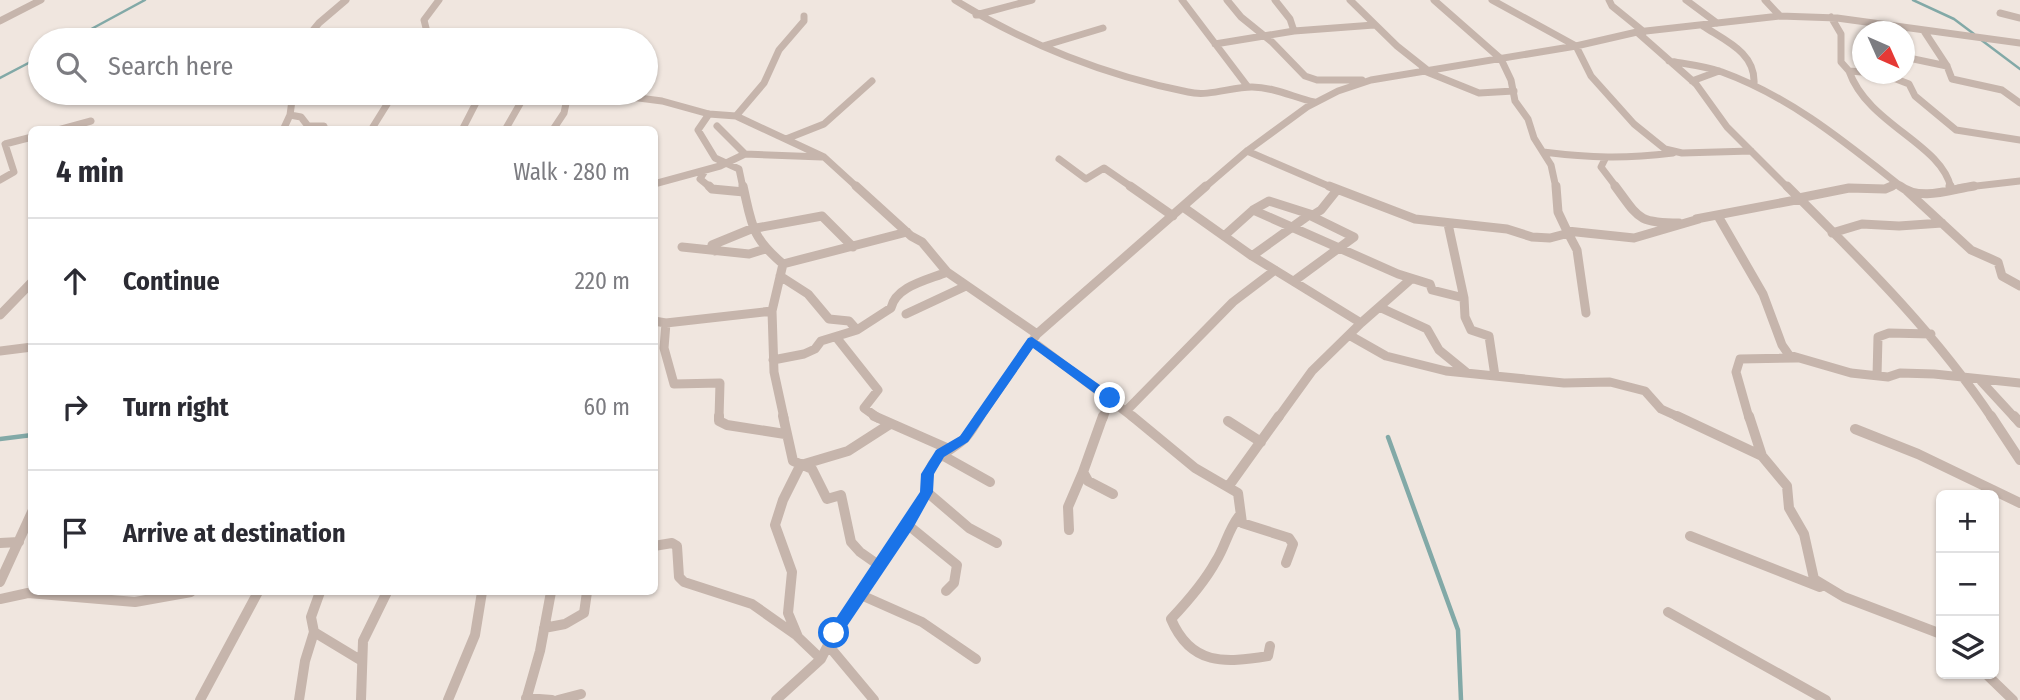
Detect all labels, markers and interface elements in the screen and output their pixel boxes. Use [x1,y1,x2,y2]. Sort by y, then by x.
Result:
north arrow [1852,21,1915,84]
search box [28,28,658,105]
icon: search [52,48,90,86]
text: Search here [108,51,233,82]
text: 4 min [56,154,124,190]
text: Walk · 280 m [513,158,630,186]
icon: ahead [56,262,94,300]
text: Continue [123,266,220,297]
text: 220 m [575,267,630,295]
route end [1094,382,1125,413]
icon: right [56,388,94,426]
text: Turn right [123,392,229,423]
text: 60 m [584,393,630,421]
map controls [1936,490,1999,679]
button: + [1936,490,1999,553]
icon: arrive [56,514,94,552]
text: Arrive at destination [123,518,346,549]
button: − [1936,553,1999,616]
button: layers [1936,616,1999,679]
route start [818,617,849,648]

